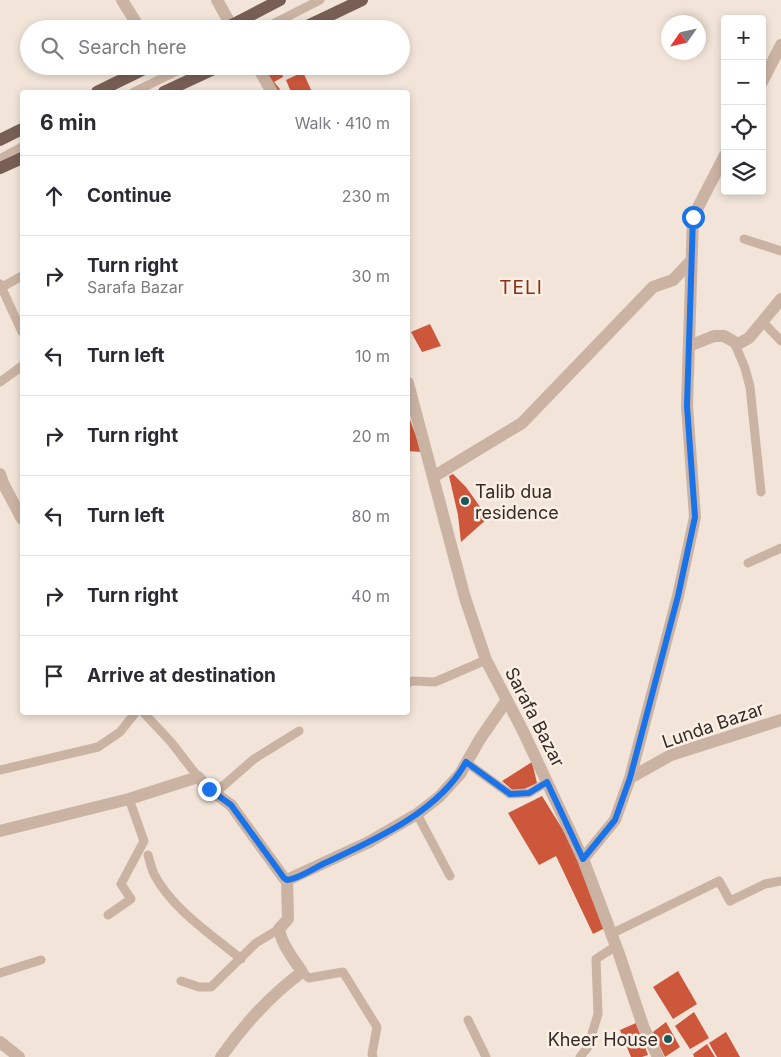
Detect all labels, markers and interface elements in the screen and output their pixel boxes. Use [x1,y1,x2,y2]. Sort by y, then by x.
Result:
north arrow [661,15,706,60]
map controls [721,15,766,195]
button: + [721,15,766,60]
search box [20,20,410,75]
icon: search [38,34,66,62]
text: Search here [78,36,187,59]
button: − [721,60,766,105]
button: locate [721,105,766,150]
text: 6 min [40,110,97,135]
text: Walk · 410 m [295,113,390,133]
button: layers [721,150,766,195]
icon: ahead [40,182,68,210]
text: Continue [87,184,172,207]
text: 230 m [342,186,390,206]
route start [682,206,705,229]
text: Turn right [87,254,178,277]
icon: right [40,262,68,290]
text: 30 m [352,266,390,286]
district label: TELI [499,276,543,299]
text: Sarafa Bazar [87,277,184,297]
icon: left [40,342,68,370]
text: Turn left [87,344,165,367]
text: 10 m [355,346,390,366]
icon: right [40,422,68,450]
text: Turn right [87,424,178,447]
text: 20 m [352,426,390,446]
place label: Talib dua residence [475,481,559,523]
marker: Talib dua residence [459,495,471,507]
icon: left [40,502,68,530]
text: Turn left [87,504,165,527]
text: 80 m [351,506,390,526]
icon: right [40,582,68,610]
text: Turn right [87,584,178,607]
text: 40 m [351,586,390,606]
icon: arrive [40,662,68,690]
text: Arrive at destination [87,664,276,687]
street label: Sarafa Bazar [501,664,569,770]
street label: Lunda Bazar [659,698,767,752]
route end [198,778,221,801]
place label: Kheer House [548,1029,658,1050]
marker: Kheer House [662,1033,674,1045]

